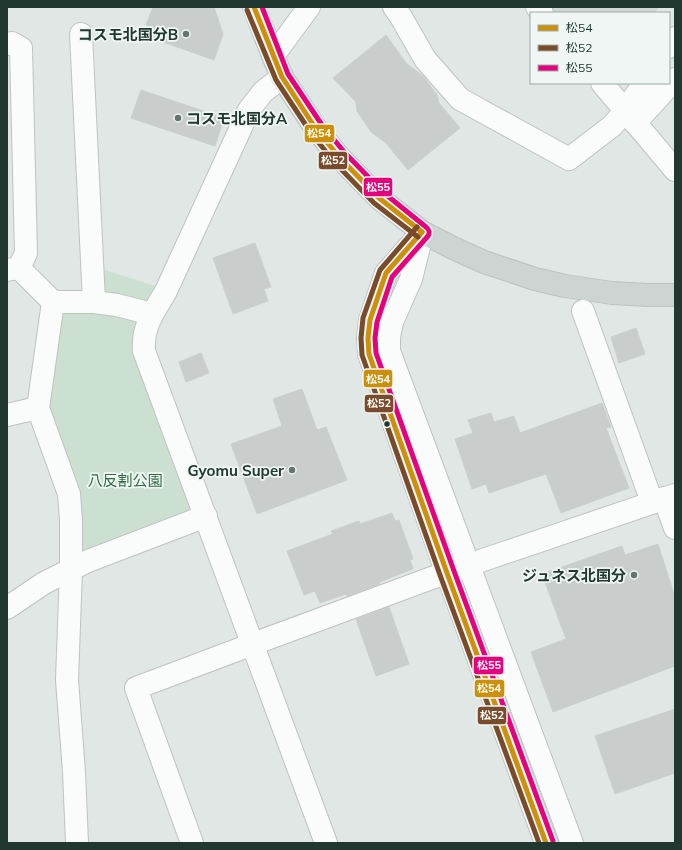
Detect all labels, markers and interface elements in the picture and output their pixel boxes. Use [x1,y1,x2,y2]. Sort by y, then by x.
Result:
legend [530,12,670,84]
text: 松54 [566,20,592,35]
place label: コスモ北国分B [78,25,178,44]
marker: コスモ北国分B [181,29,191,39]
text: 松52 [566,40,592,55]
text: 松55 [566,60,592,75]
place label: コスモ北国分A [186,109,288,128]
marker: コスモ北国分A [173,113,183,123]
line badge: 松54 [304,124,335,143]
text: 松54 [307,126,331,140]
line badge: 松52 [318,151,348,170]
text: 松52 [321,153,345,167]
line badge: 松55 [363,177,393,197]
text: 松55 [366,180,390,194]
line badge: 松54 [363,369,393,388]
text: 松54 [366,372,390,386]
line badge: 松52 [364,394,394,413]
text: 松52 [367,396,391,410]
unlabelled marker [382,419,392,429]
place label: Gyomu Super [187,461,284,480]
marker: Gyomu Super [287,465,297,475]
park label: 八反割公園 [87,471,163,490]
place label: ジュネス北国分 [522,566,626,585]
marker: ジュネス北国分 [629,570,639,580]
line badge: 松55 [473,656,504,675]
text: 松55 [477,658,501,672]
line badge: 松54 [474,679,505,698]
text: 松54 [477,681,501,695]
line badge: 松52 [477,706,507,725]
text: 松52 [480,708,504,722]

